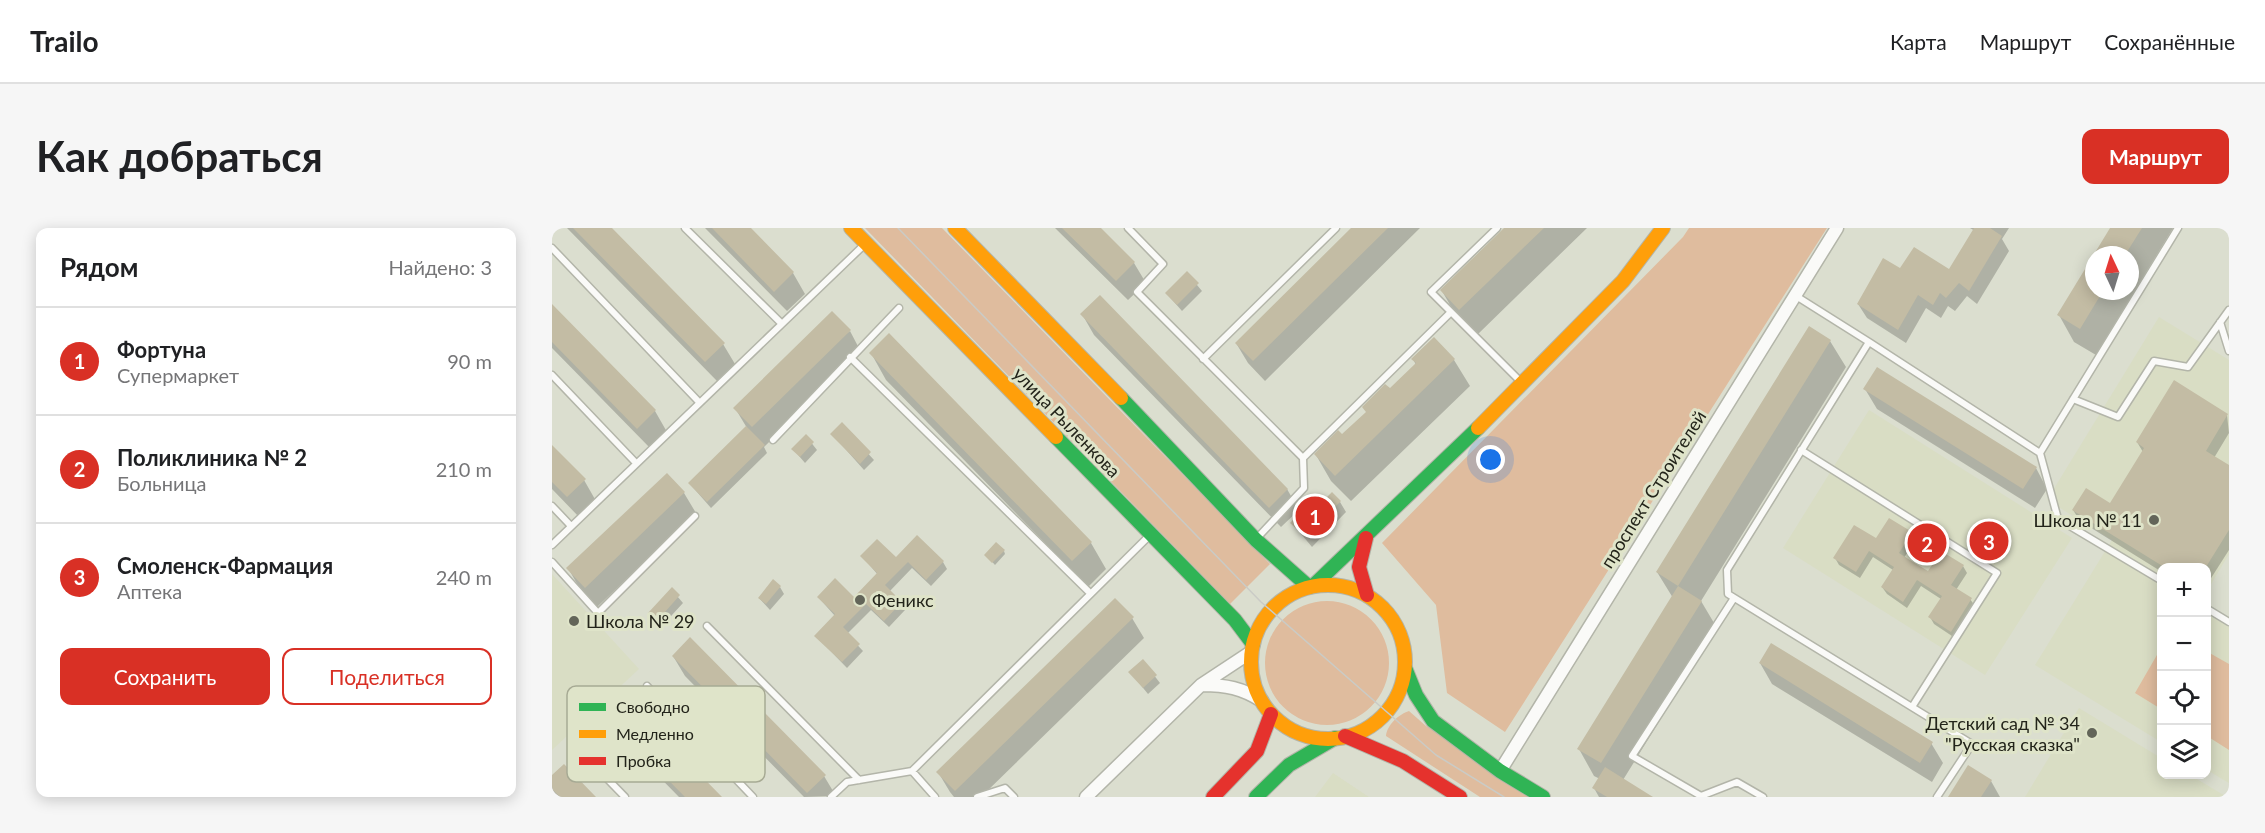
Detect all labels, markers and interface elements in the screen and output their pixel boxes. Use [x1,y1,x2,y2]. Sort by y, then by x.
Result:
text: Trailo [30,24,99,58]
text: Карта [1890,29,1947,54]
text: Маршрут [1980,29,2071,54]
text: Сохранённые [2104,29,2235,54]
button: Маршрут [2082,129,2229,184]
text: Как добраться [36,131,323,181]
north arrow [2085,246,2139,300]
text: Рядом [60,251,138,283]
text: Найдено: 3 [389,255,492,279]
text: Фортуна [117,336,206,363]
text: 1 [74,349,85,373]
text: 90 m [447,349,492,373]
street label: улица Рыленкова [1009,362,1125,482]
text: Супермаркет [117,363,239,387]
street label: проспект Строителей [1596,406,1710,572]
text: Поликлиника № 2 [117,444,307,471]
your location [1476,445,1505,474]
text: 2 [74,457,85,481]
text: 210 m [436,457,492,481]
text: Больница [117,471,206,495]
pin: 1 [1296,494,1335,538]
place label: Школа № 11 [2033,509,2142,531]
marker: Школа № 11 [2147,513,2161,527]
pin: 3 [1970,518,2008,564]
pin: 2 [1908,520,1946,566]
text: Смоленск-Фармация [117,552,333,579]
map controls [2157,563,2211,779]
button: + [2157,563,2211,617]
text: 3 [74,565,85,589]
text: 240 m [436,565,492,589]
text: Аптека [117,579,182,603]
place label: Феникс [872,589,934,611]
marker: Феникс [853,593,867,607]
place label: Школа № 29 [586,610,695,632]
marker: Школа № 29 [567,614,581,628]
button: − [2157,617,2211,671]
button: Сохранить [60,648,270,705]
button: Поделиться [282,648,492,705]
button: locate [2157,671,2211,725]
legend [567,686,765,782]
text: Свободно [616,697,690,716]
place label: Детский сад № 34 "Русская сказка" [1925,712,2080,755]
text: Медленно [616,724,694,743]
button: layers [2157,725,2211,779]
marker: Детский сад № 34 "Русская сказка" [2085,726,2099,740]
text: Пробка [616,751,671,770]

